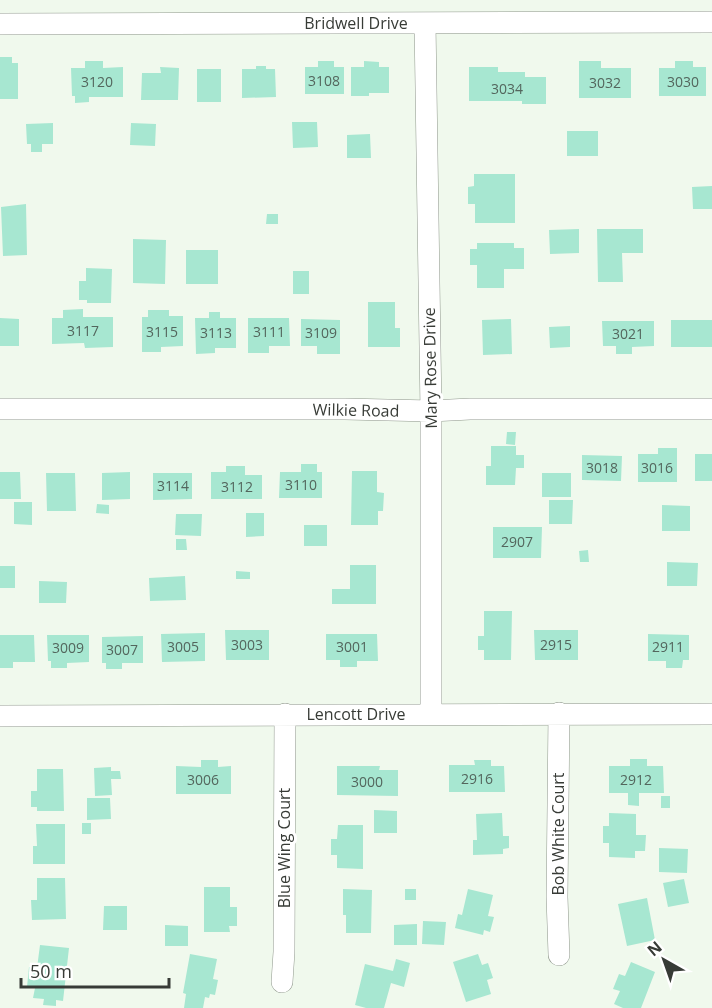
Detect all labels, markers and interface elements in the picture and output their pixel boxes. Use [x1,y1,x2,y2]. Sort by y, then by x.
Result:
street label: Bridwell Drive [304,12,408,34]
house number: 3108 [308,71,340,90]
house number: 3120 [81,72,113,91]
house number: 3030 [667,72,699,91]
house number: 3032 [589,73,621,92]
house number: 3034 [491,79,523,98]
street label: Mary Rose Drive [418,307,442,429]
house number: 3117 [67,321,99,340]
house number: 3115 [146,322,178,341]
house number: 3111 [253,322,285,341]
house number: 3113 [200,323,232,342]
house number: 3109 [305,323,337,342]
house number: 3021 [612,324,644,343]
street label: Wilkie Road [313,398,399,422]
house number: 3018 [586,458,618,477]
house number: 3016 [641,458,673,477]
house number: 3110 [285,475,317,494]
house number: 3114 [157,476,189,495]
house number: 3112 [221,477,253,496]
house number: 2907 [501,532,533,551]
house number: 3003 [231,635,263,654]
house number: 2915 [540,635,572,654]
house number: 3005 [167,637,199,656]
house number: 3001 [336,637,368,656]
house number: 2911 [652,637,684,656]
house number: 3009 [52,638,84,657]
house number: 3007 [106,640,138,659]
street label: Lencott Drive [306,703,406,725]
house number: 2916 [461,769,493,788]
house number: 3006 [187,770,219,789]
house number: 2912 [620,770,652,789]
house number: 3000 [351,772,383,791]
street label: Bob White Court [547,772,569,896]
street label: Blue Wing Court [273,787,295,908]
north arrow [634,930,694,990]
text: N [642,936,666,961]
scale bar [21,951,170,989]
text: 50 m [30,959,72,983]

